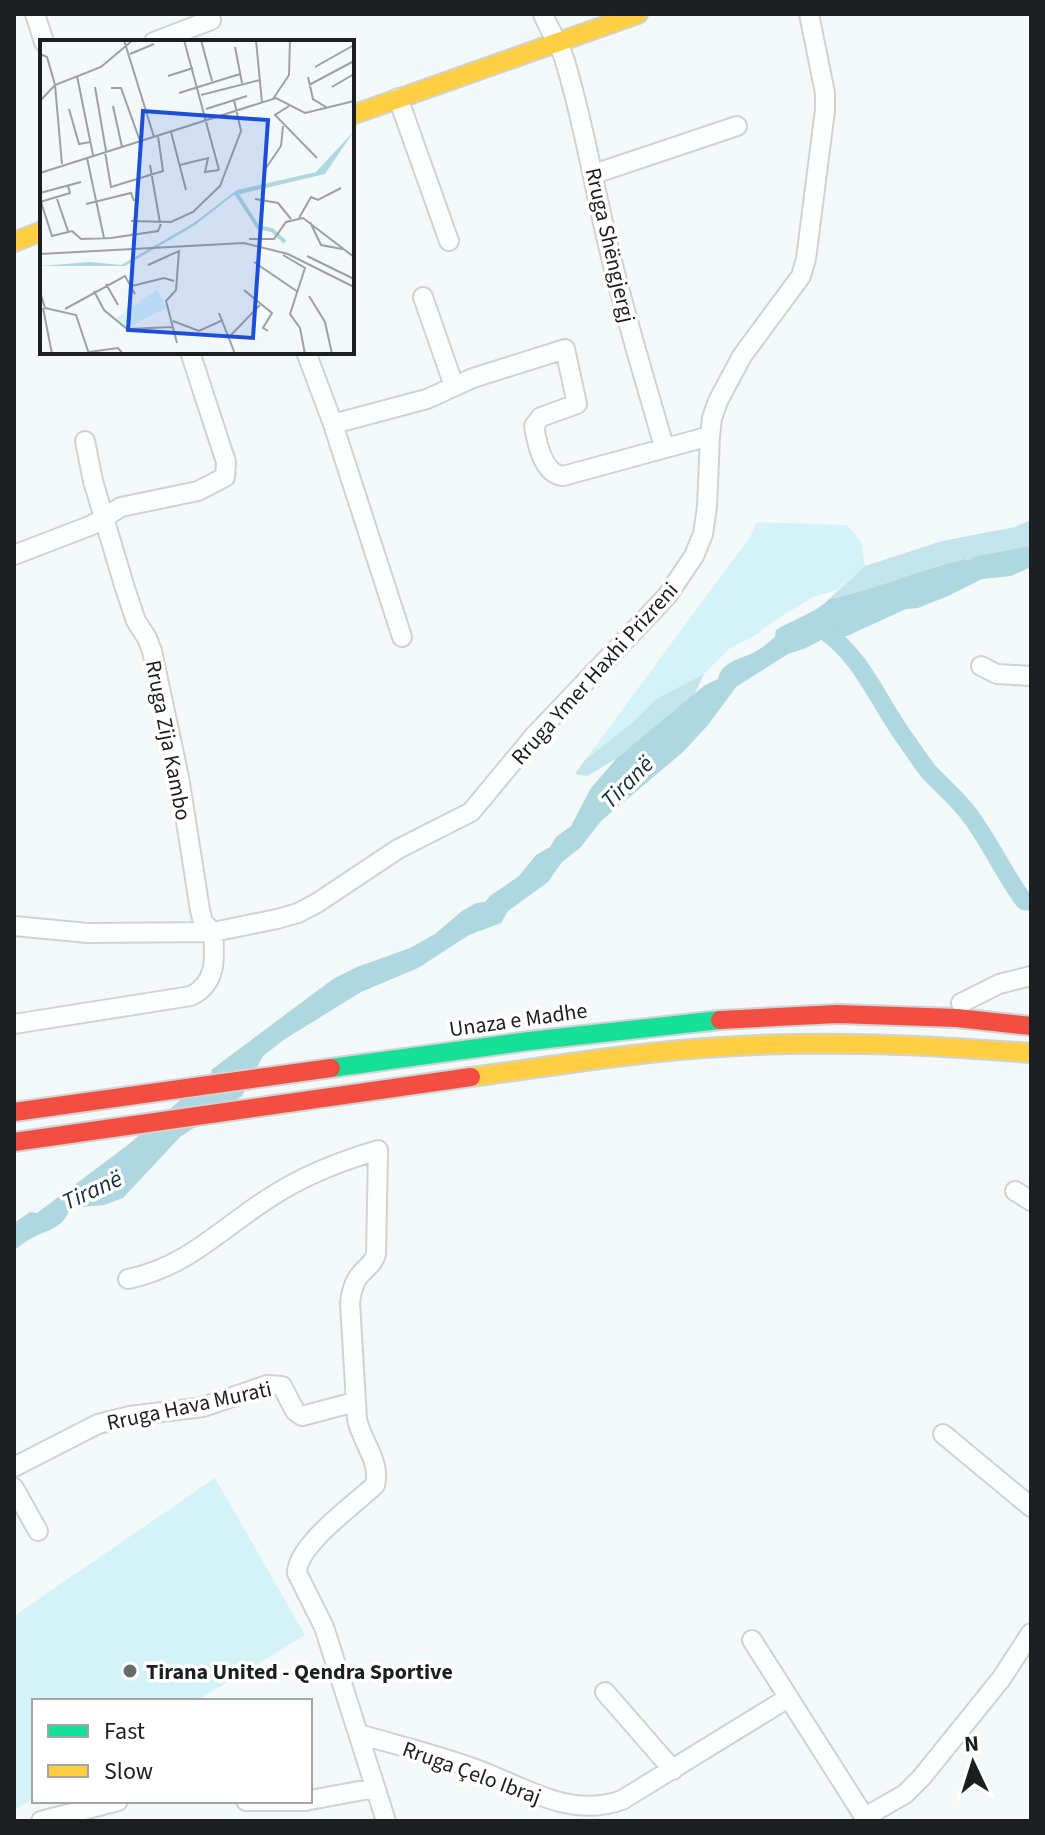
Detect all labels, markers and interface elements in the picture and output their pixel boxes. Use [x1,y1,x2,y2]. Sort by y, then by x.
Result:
inset map [40,40,354,354]
street label: Rruga Shëngjergj [577,165,643,326]
street label: Rruga Ymer Haxhi Prizreni [504,575,686,772]
street label: Rruga Zija Kambo [137,657,199,823]
water label: Tiranë [593,747,662,817]
street label: Unaza e Madhe [447,994,589,1046]
water label: Tiranë [56,1161,129,1220]
street label: Rruga Hava Murati [104,1373,275,1439]
place label: Tirana United - Qendra Sportive [146,1656,453,1688]
marker: Tirana United - Qendra Sportive [121,1662,139,1680]
legend [32,1699,312,1803]
text: Fast [104,1714,145,1749]
north arrow [933,1723,1013,1803]
text: N [963,1728,980,1761]
street label: Rruga Çelo Ibraj [398,1733,545,1813]
text: Slow [104,1754,153,1789]

